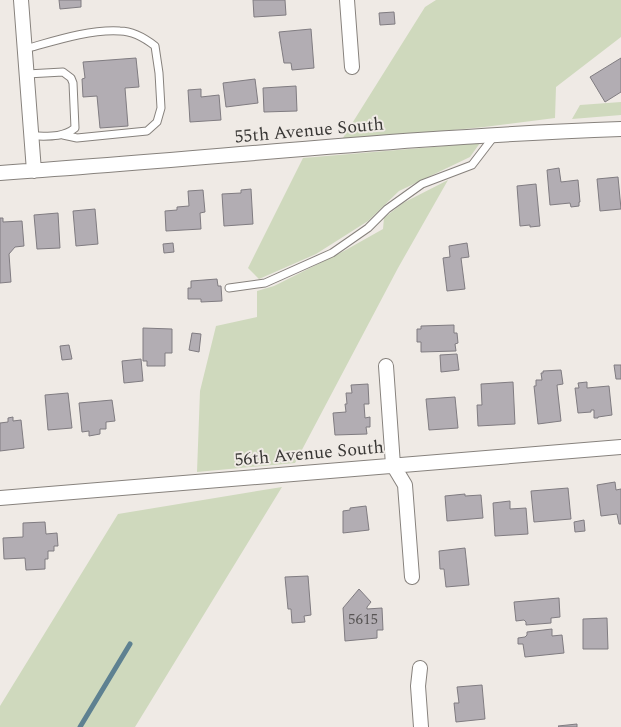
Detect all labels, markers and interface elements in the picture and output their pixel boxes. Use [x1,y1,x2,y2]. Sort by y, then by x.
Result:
street label: 55th Avenue South [233,111,385,150]
street label: 56th Avenue South [233,434,385,473]
house number: 5615 [348,608,378,631]

